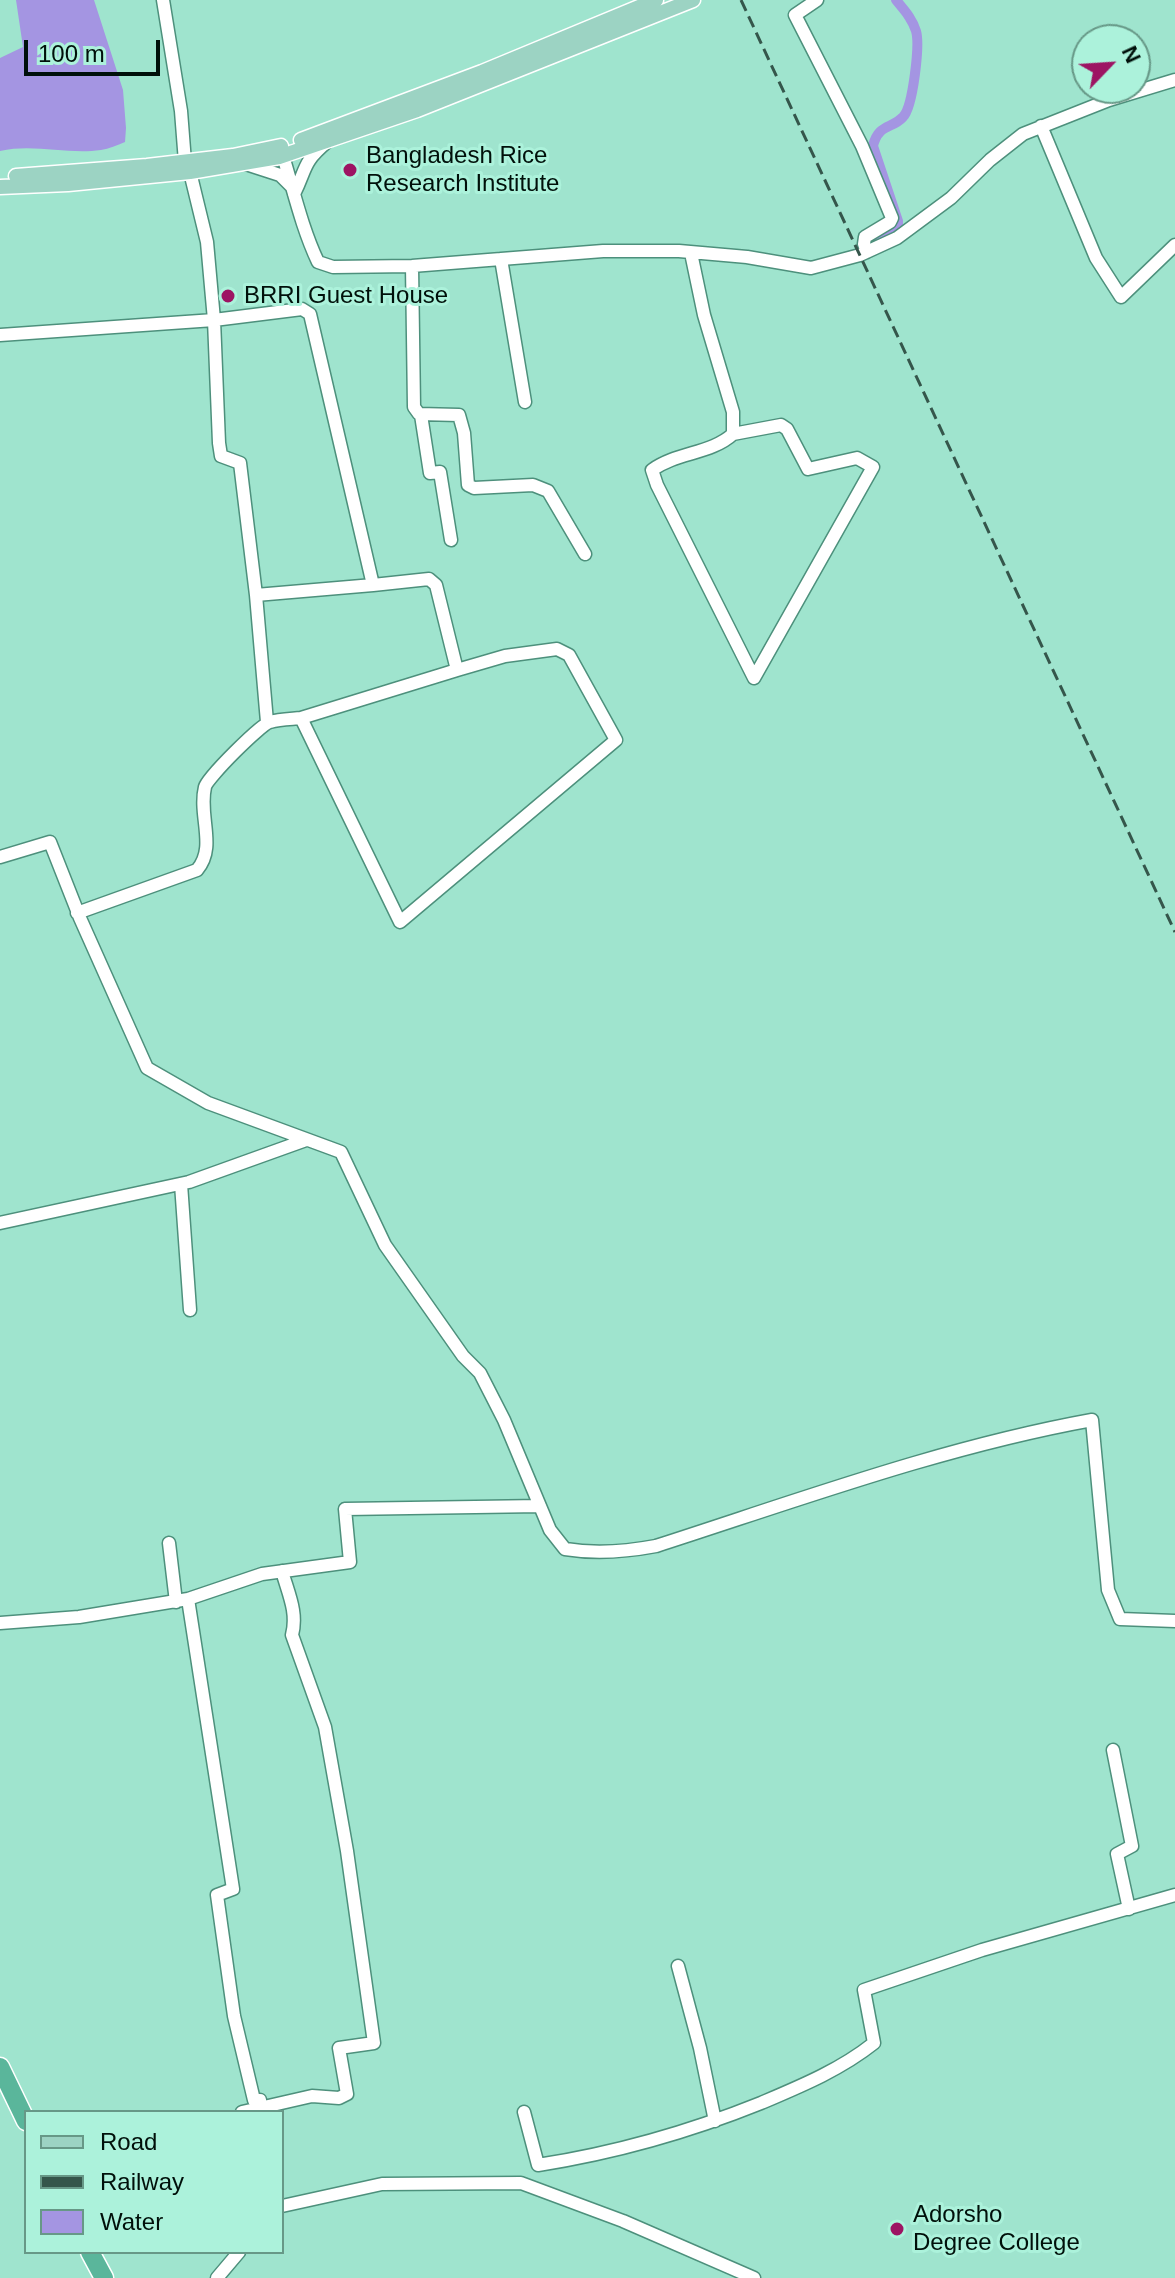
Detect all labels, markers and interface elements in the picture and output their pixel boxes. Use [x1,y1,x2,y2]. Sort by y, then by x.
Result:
scale bar [28,24,164,74]
north arrow [1071,24,1151,104]
text: 100 m [38,40,105,67]
text: N [1117,42,1146,67]
place label: Bangladesh Rice Research Institute [366,142,559,198]
marker: Bangladesh Rice Research Institute [341,161,359,179]
place label: BRRI Guest House [244,282,448,310]
marker: BRRI Guest House [219,287,237,305]
legend [24,2110,284,2254]
text: Road [100,2128,157,2155]
text: Railway [100,2168,184,2195]
place label: Adorsho Degree College [913,2201,1080,2257]
text: Water [100,2208,163,2235]
marker: Adorsho Degree College [888,2220,906,2238]

